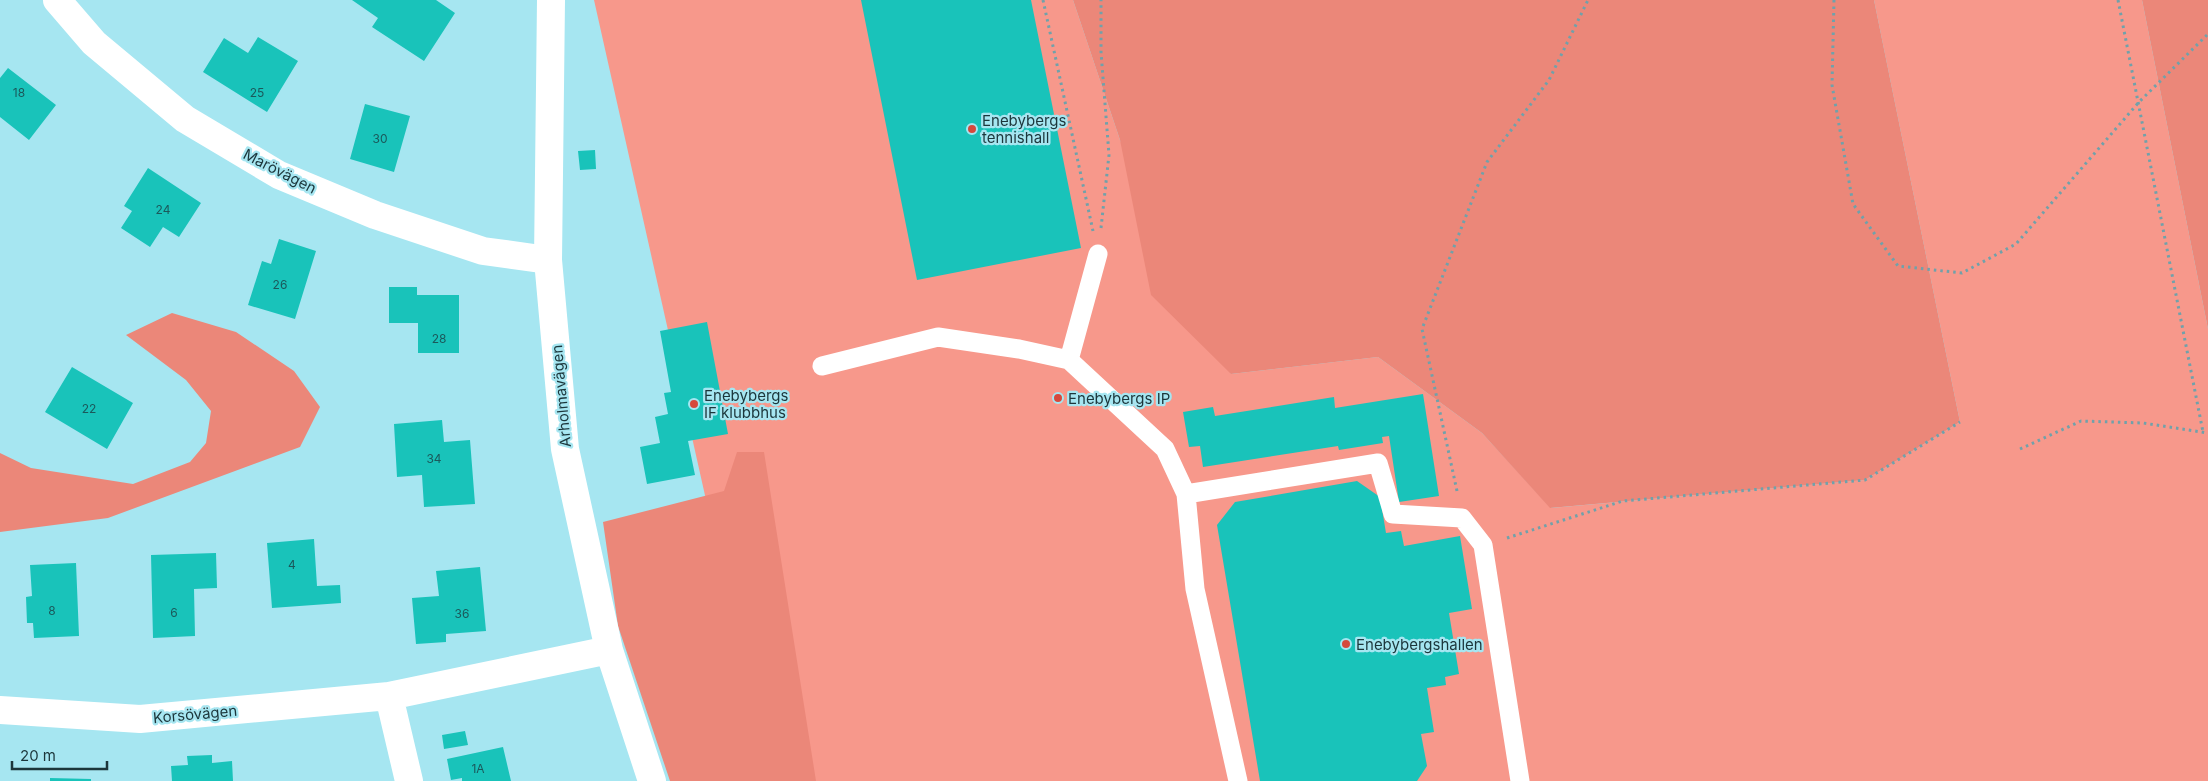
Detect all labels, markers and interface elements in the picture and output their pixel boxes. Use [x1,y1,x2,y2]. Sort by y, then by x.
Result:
house number: 18 [13,85,25,100]
house number: 25 [250,85,264,100]
place label: Enebybergs tennishall [982,111,1067,147]
marker: Enebybergs tennishall [966,123,978,135]
house number: 30 [373,131,387,146]
street label: Marövägen [240,144,320,198]
house number: 24 [156,202,171,217]
house number: 26 [273,277,287,292]
house number: 28 [432,331,446,346]
street label: Arholmavägen [547,344,575,448]
place label: Enebybergs IF klubbhus [704,386,789,422]
place label: Enebybergs IP [1068,389,1170,408]
marker: Enebybergs IP [1052,392,1064,404]
marker: Enebybergs IF klubbhus [688,398,700,410]
house number: 22 [82,401,96,416]
house number: 34 [426,451,442,466]
house number: 4 [288,557,296,572]
house number: 8 [48,603,56,618]
house number: 6 [170,605,178,620]
house number: 36 [455,606,469,621]
place label: Enebybergshallen [1356,635,1483,654]
marker: Enebybergshallen [1340,638,1352,650]
street label: Korsövägen [152,701,238,727]
scale bar [12,738,108,770]
text: 20 m [20,746,56,765]
house number: 1A [471,761,485,776]

